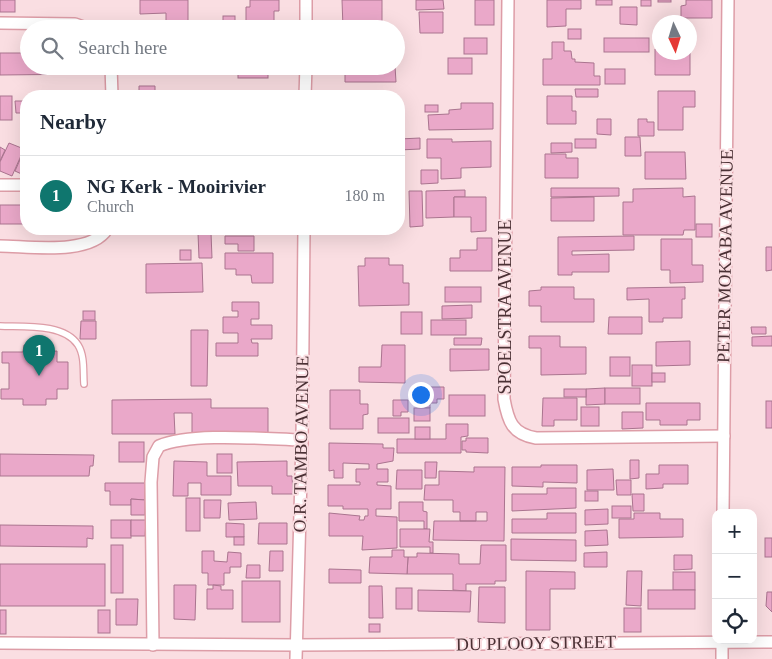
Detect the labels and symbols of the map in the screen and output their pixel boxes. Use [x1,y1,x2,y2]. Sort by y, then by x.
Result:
north arrow [652,15,697,60]
street label: PETER MOKABA AVENUE [713,149,737,363]
street label: SPOELSTRA AVENUE [495,219,515,395]
pin: 1 [23,335,55,376]
street label: O.R. TAMBO AVENUE [289,355,313,533]
your location [408,382,434,408]
street label: DU PLOOY STREET [456,632,616,654]

